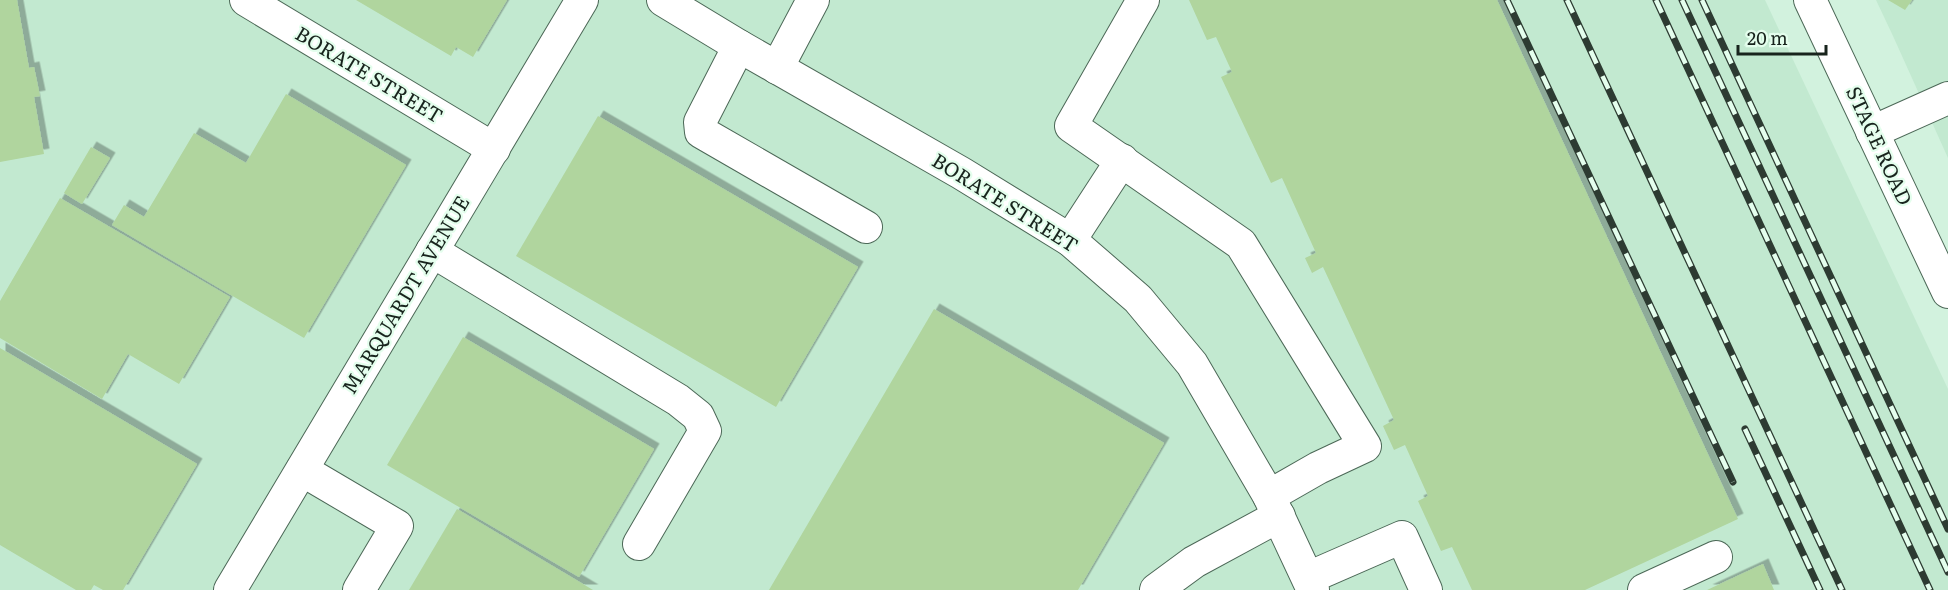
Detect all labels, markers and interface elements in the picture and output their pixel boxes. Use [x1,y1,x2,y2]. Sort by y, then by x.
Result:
street label: BORATE STREET [290,17,450,129]
scale bar [1738,18,1826,56]
text: 20 m [1747,24,1788,51]
street label: STAGE ROAD [1840,81,1922,210]
street label: BORATE STREET [927,144,1085,258]
street label: MARQUARDT AVENUE [333,189,476,399]

